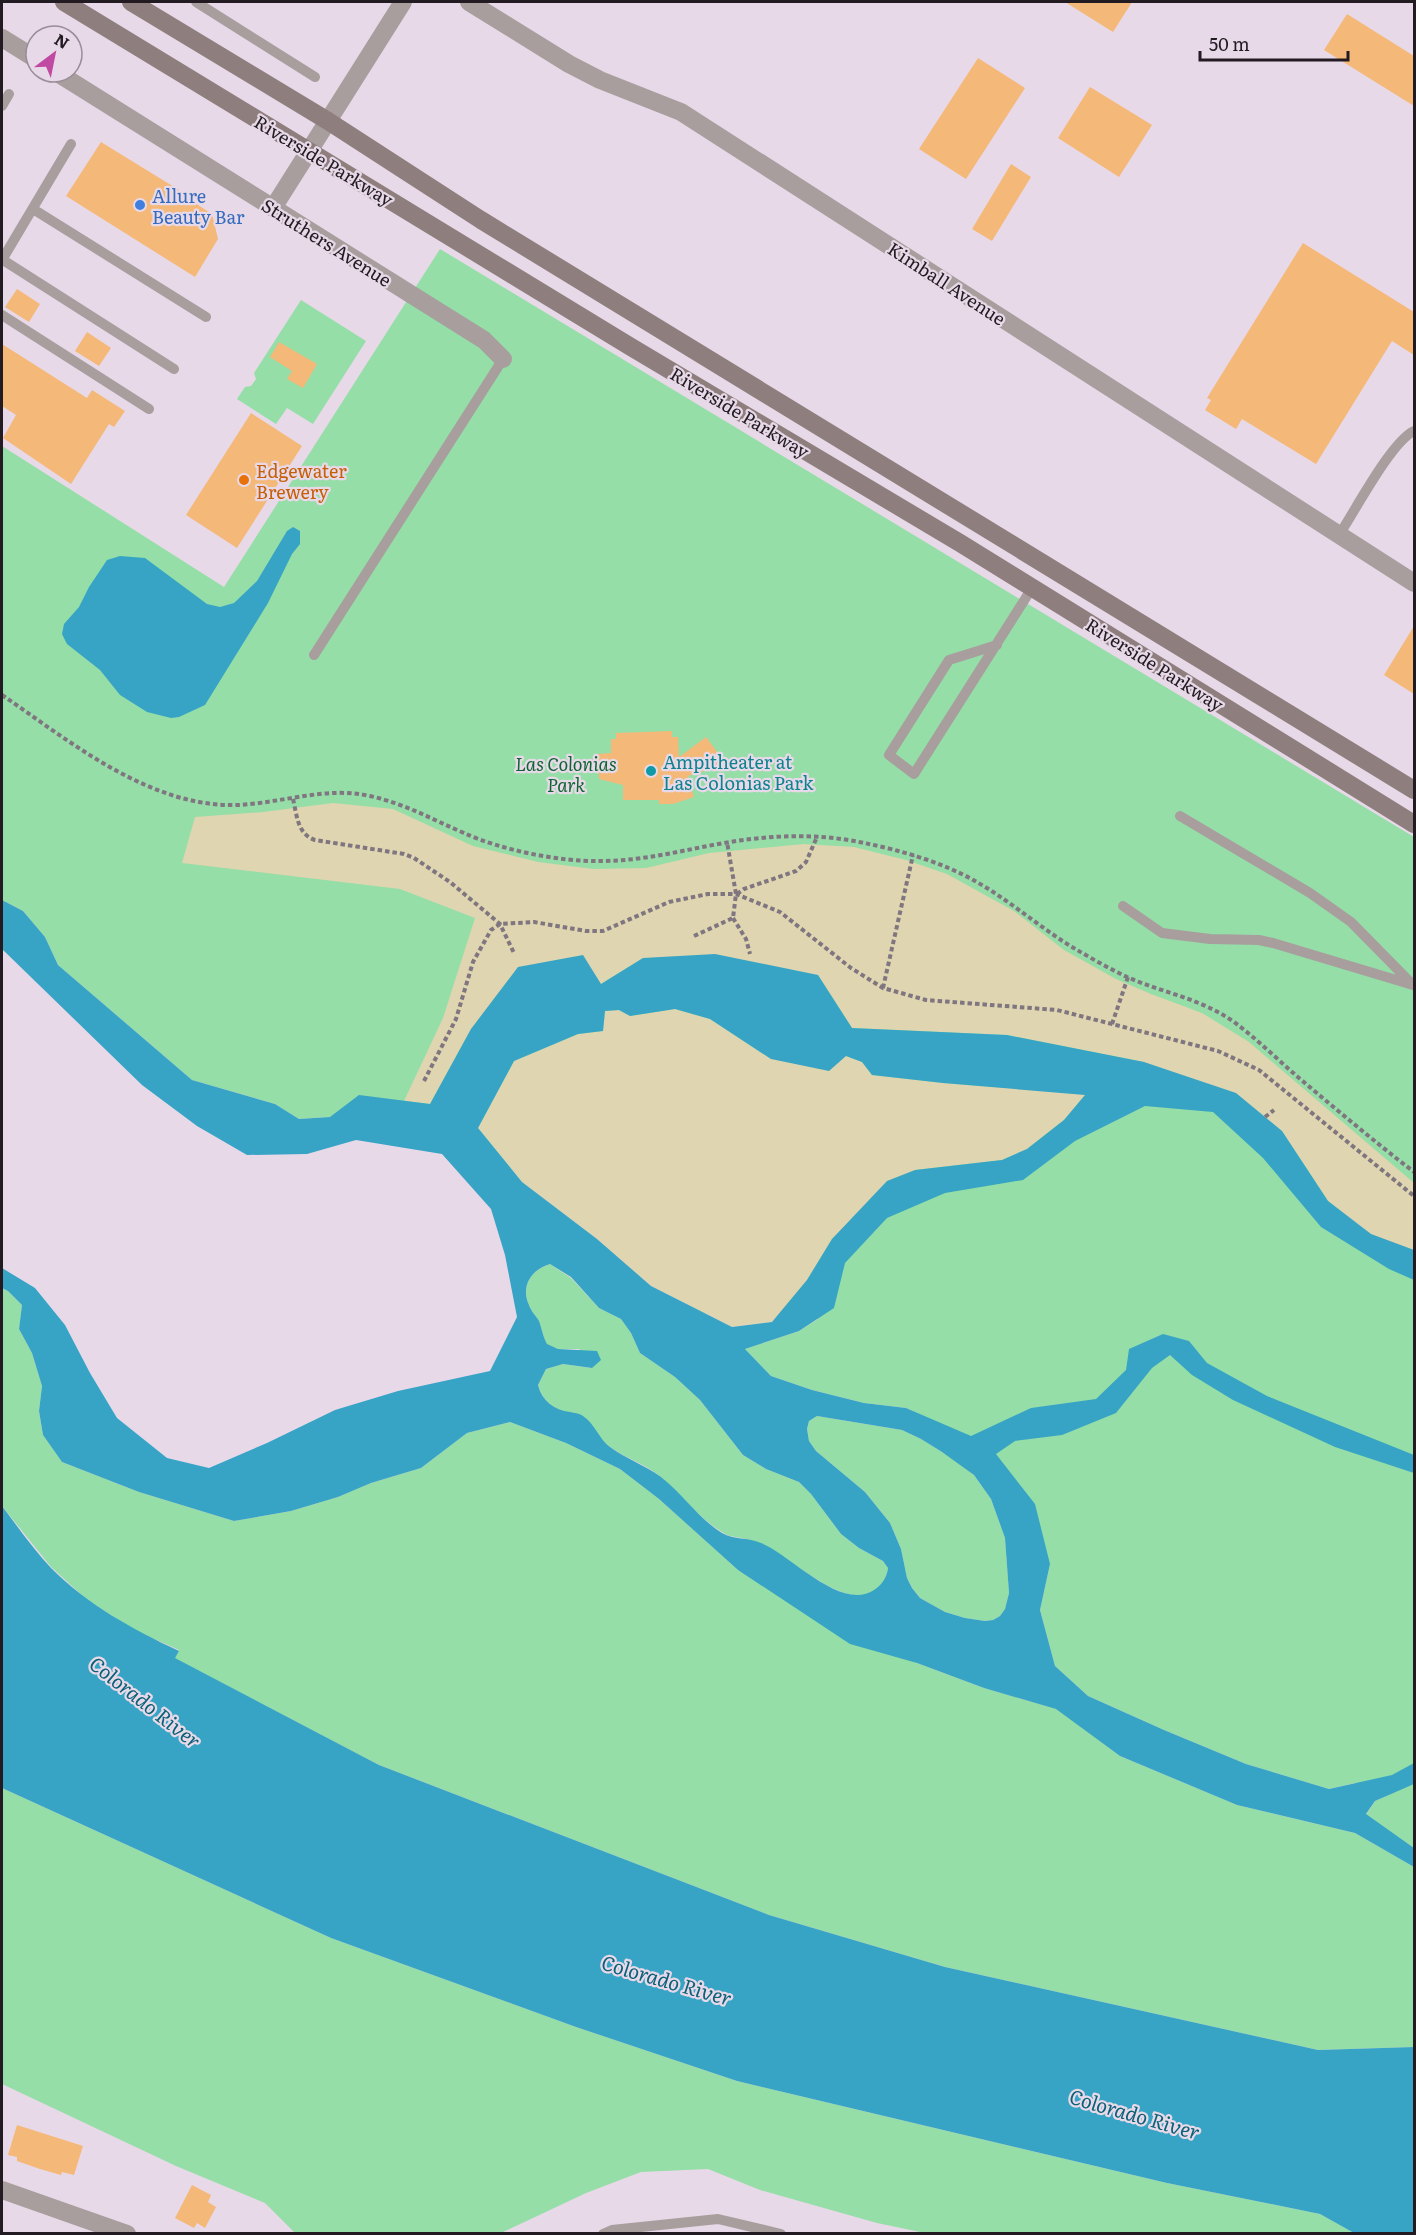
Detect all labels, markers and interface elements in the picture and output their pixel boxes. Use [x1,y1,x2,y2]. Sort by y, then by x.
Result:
north arrow [24,24,84,84]
scale bar [1200,24,1348,62]
text: N [50,27,75,54]
text: 50 m [1209,30,1250,57]
street label: Riverside Parkway [249,108,399,213]
place label: Allure Beauty Bar [152,182,245,230]
street label: Struthers Avenue [257,191,397,293]
marker: Allure Beauty Bar [133,198,147,212]
street label: Kimball Avenue [883,235,1011,331]
street label: Riverside Parkway [665,360,815,465]
place label: Edgewater Brewery [256,457,347,505]
marker: Edgewater Brewery [237,473,251,487]
street label: Riverside Parkway [1081,611,1230,718]
place label: Ampitheater at Las Colonias Park [663,748,814,796]
park label: Las Colonias Park [515,750,617,798]
marker: Ampitheater at Las Colonias Park [644,764,658,778]
water label: Colorado River [84,1648,208,1754]
water label: Colorado River [598,1946,736,2012]
water label: Colorado River [1066,2080,1204,2146]

